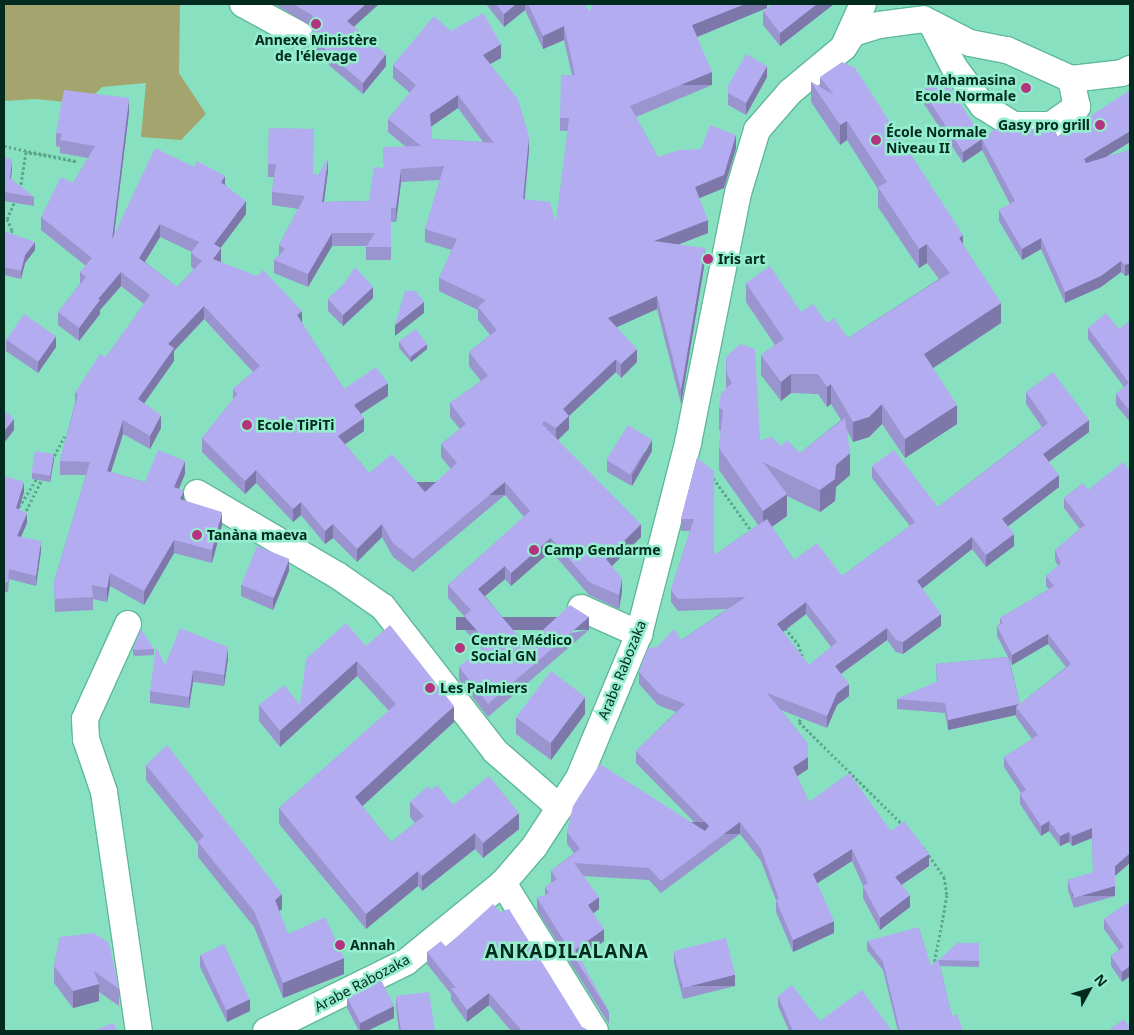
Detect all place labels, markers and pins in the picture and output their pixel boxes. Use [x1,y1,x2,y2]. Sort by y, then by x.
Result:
marker: Annexe Ministère de l'élevage [310,18,322,30]
place label: Annexe Ministère de l'élevage [255,32,377,64]
place label: Mahamasina Ecole Normale [915,72,1016,104]
marker: Mahamasina Ecole Normale [1020,82,1032,94]
place label: Gasy pro grill [998,117,1090,133]
marker: Gasy pro grill [1094,119,1106,131]
place label: École Normale Niveau II [886,124,987,156]
marker: École Normale Niveau II [870,134,882,146]
place label: Iris art [718,251,765,267]
marker: Iris art [702,253,714,265]
place label: Ecole TiPiTi [257,417,334,433]
marker: Ecole TiPiTi [241,419,253,431]
place label: Tanàna maeva [207,527,307,543]
marker: Tanàna maeva [191,529,203,541]
place label: Camp Gendarme [544,542,661,558]
marker: Camp Gendarme [528,544,540,556]
place label: Centre Médico Social GN [471,632,572,664]
marker: Centre Médico Social GN [453,641,467,655]
place label: Les Palmiers [440,680,528,696]
marker: Les Palmiers [424,682,436,694]
place label: Annah [350,937,395,953]
marker: Annah [334,939,346,951]

